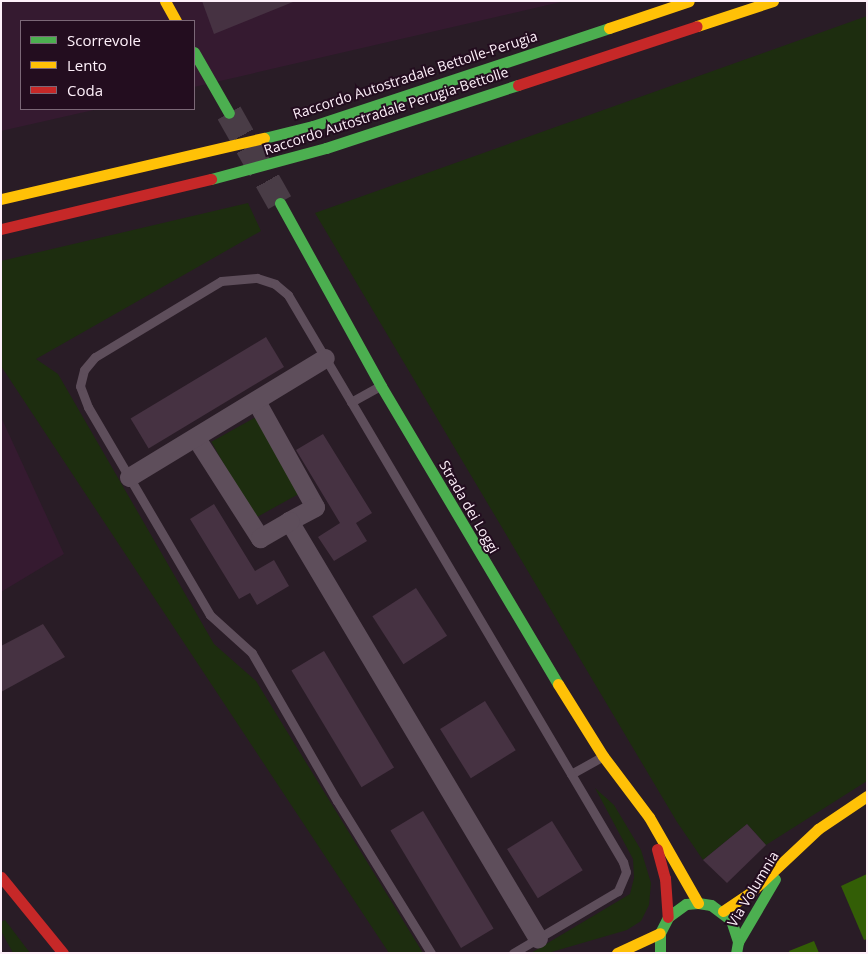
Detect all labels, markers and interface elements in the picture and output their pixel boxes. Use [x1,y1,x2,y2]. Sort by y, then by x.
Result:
legend [20,20,195,110]
street label: Raccordo Autostradale Bettolle-Perugia [291,27,539,123]
text: Scorrevole [67,30,141,50]
text: Lento [67,55,107,75]
street label: Raccordo Autostradale Perugia-Bettolle [262,63,510,159]
text: Coda [67,80,103,100]
street label: Strada dei Loggi [436,458,502,556]
street label: Via Volumnia [724,848,782,930]

